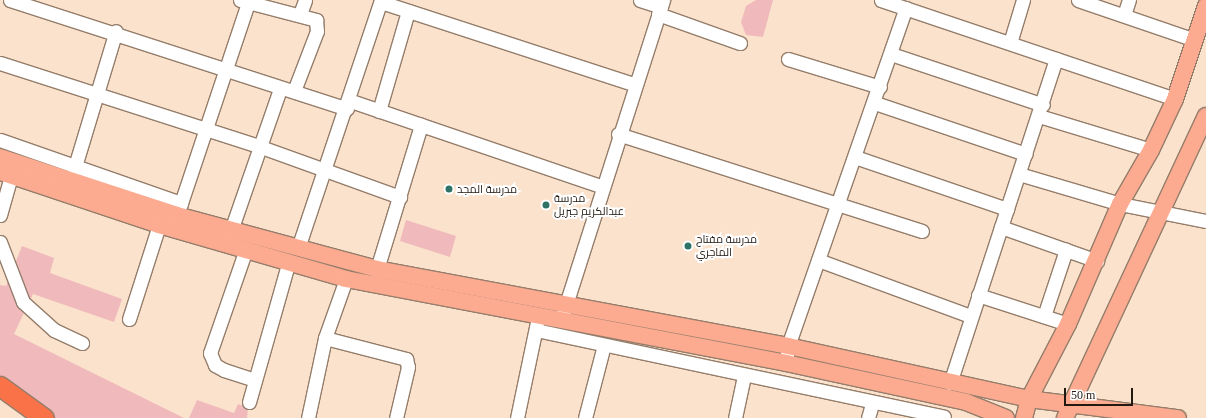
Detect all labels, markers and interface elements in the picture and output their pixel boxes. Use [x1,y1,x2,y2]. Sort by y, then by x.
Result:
place label: مدرسة المجد [457,182,517,196]
marker: مدرسة المجد [444,184,454,194]
place label: مدرسة عبدالكريم جبريل [554,192,624,218]
marker: مدرسة عبدالكريم جبريل [541,200,551,210]
place label: مدرسة مفتاح الماجري [696,233,757,259]
marker: مدرسة مفتاح الماجري [683,241,693,251]
scale bar [1066,380,1135,406]
text: 50 m [1071,388,1095,402]

